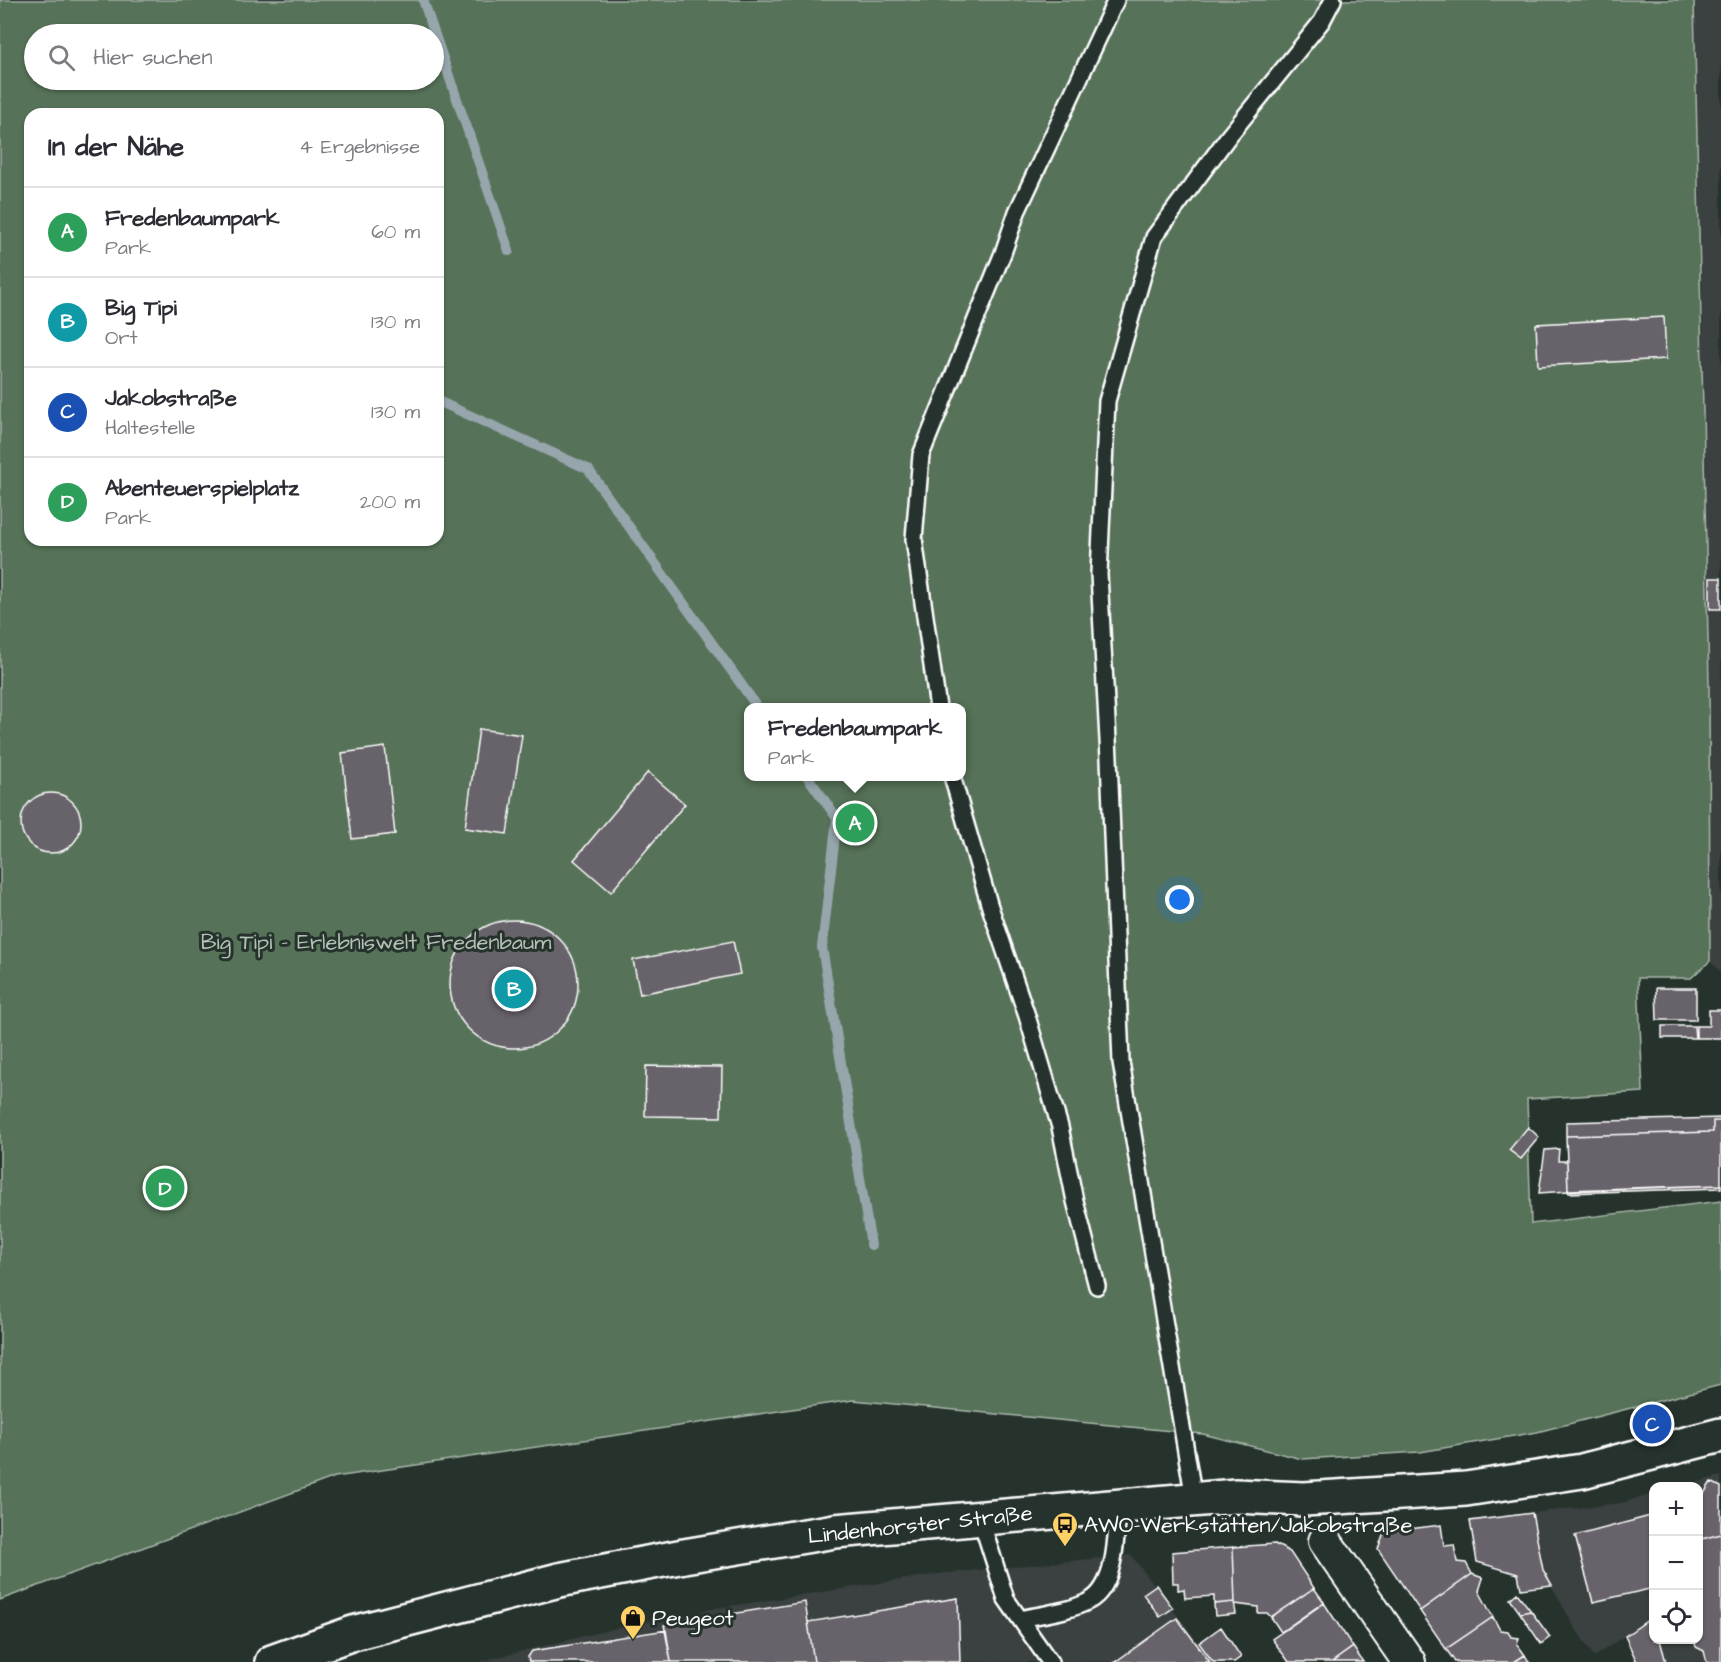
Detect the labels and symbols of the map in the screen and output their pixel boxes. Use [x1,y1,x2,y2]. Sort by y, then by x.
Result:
pin: A [836,800,874,846]
your location [1165,885,1194,914]
park label: Big Tipi - Erlebniswelt Fredenbaum [201,927,551,959]
pin: B [494,966,534,1012]
pin: D [146,1166,184,1210]
pin: C [1632,1402,1672,1446]
street label: Lindenhorster Straße [806,1498,1034,1552]
bus stop icon: AWO-Werkstätten/Jakobstraße [1050,1510,1080,1548]
place label: AWO-Werkstätten/Jakobstraße [1084,1510,1412,1541]
shop icon: Peugeot [618,1603,648,1641]
place label: Peugeot [652,1603,734,1635]

